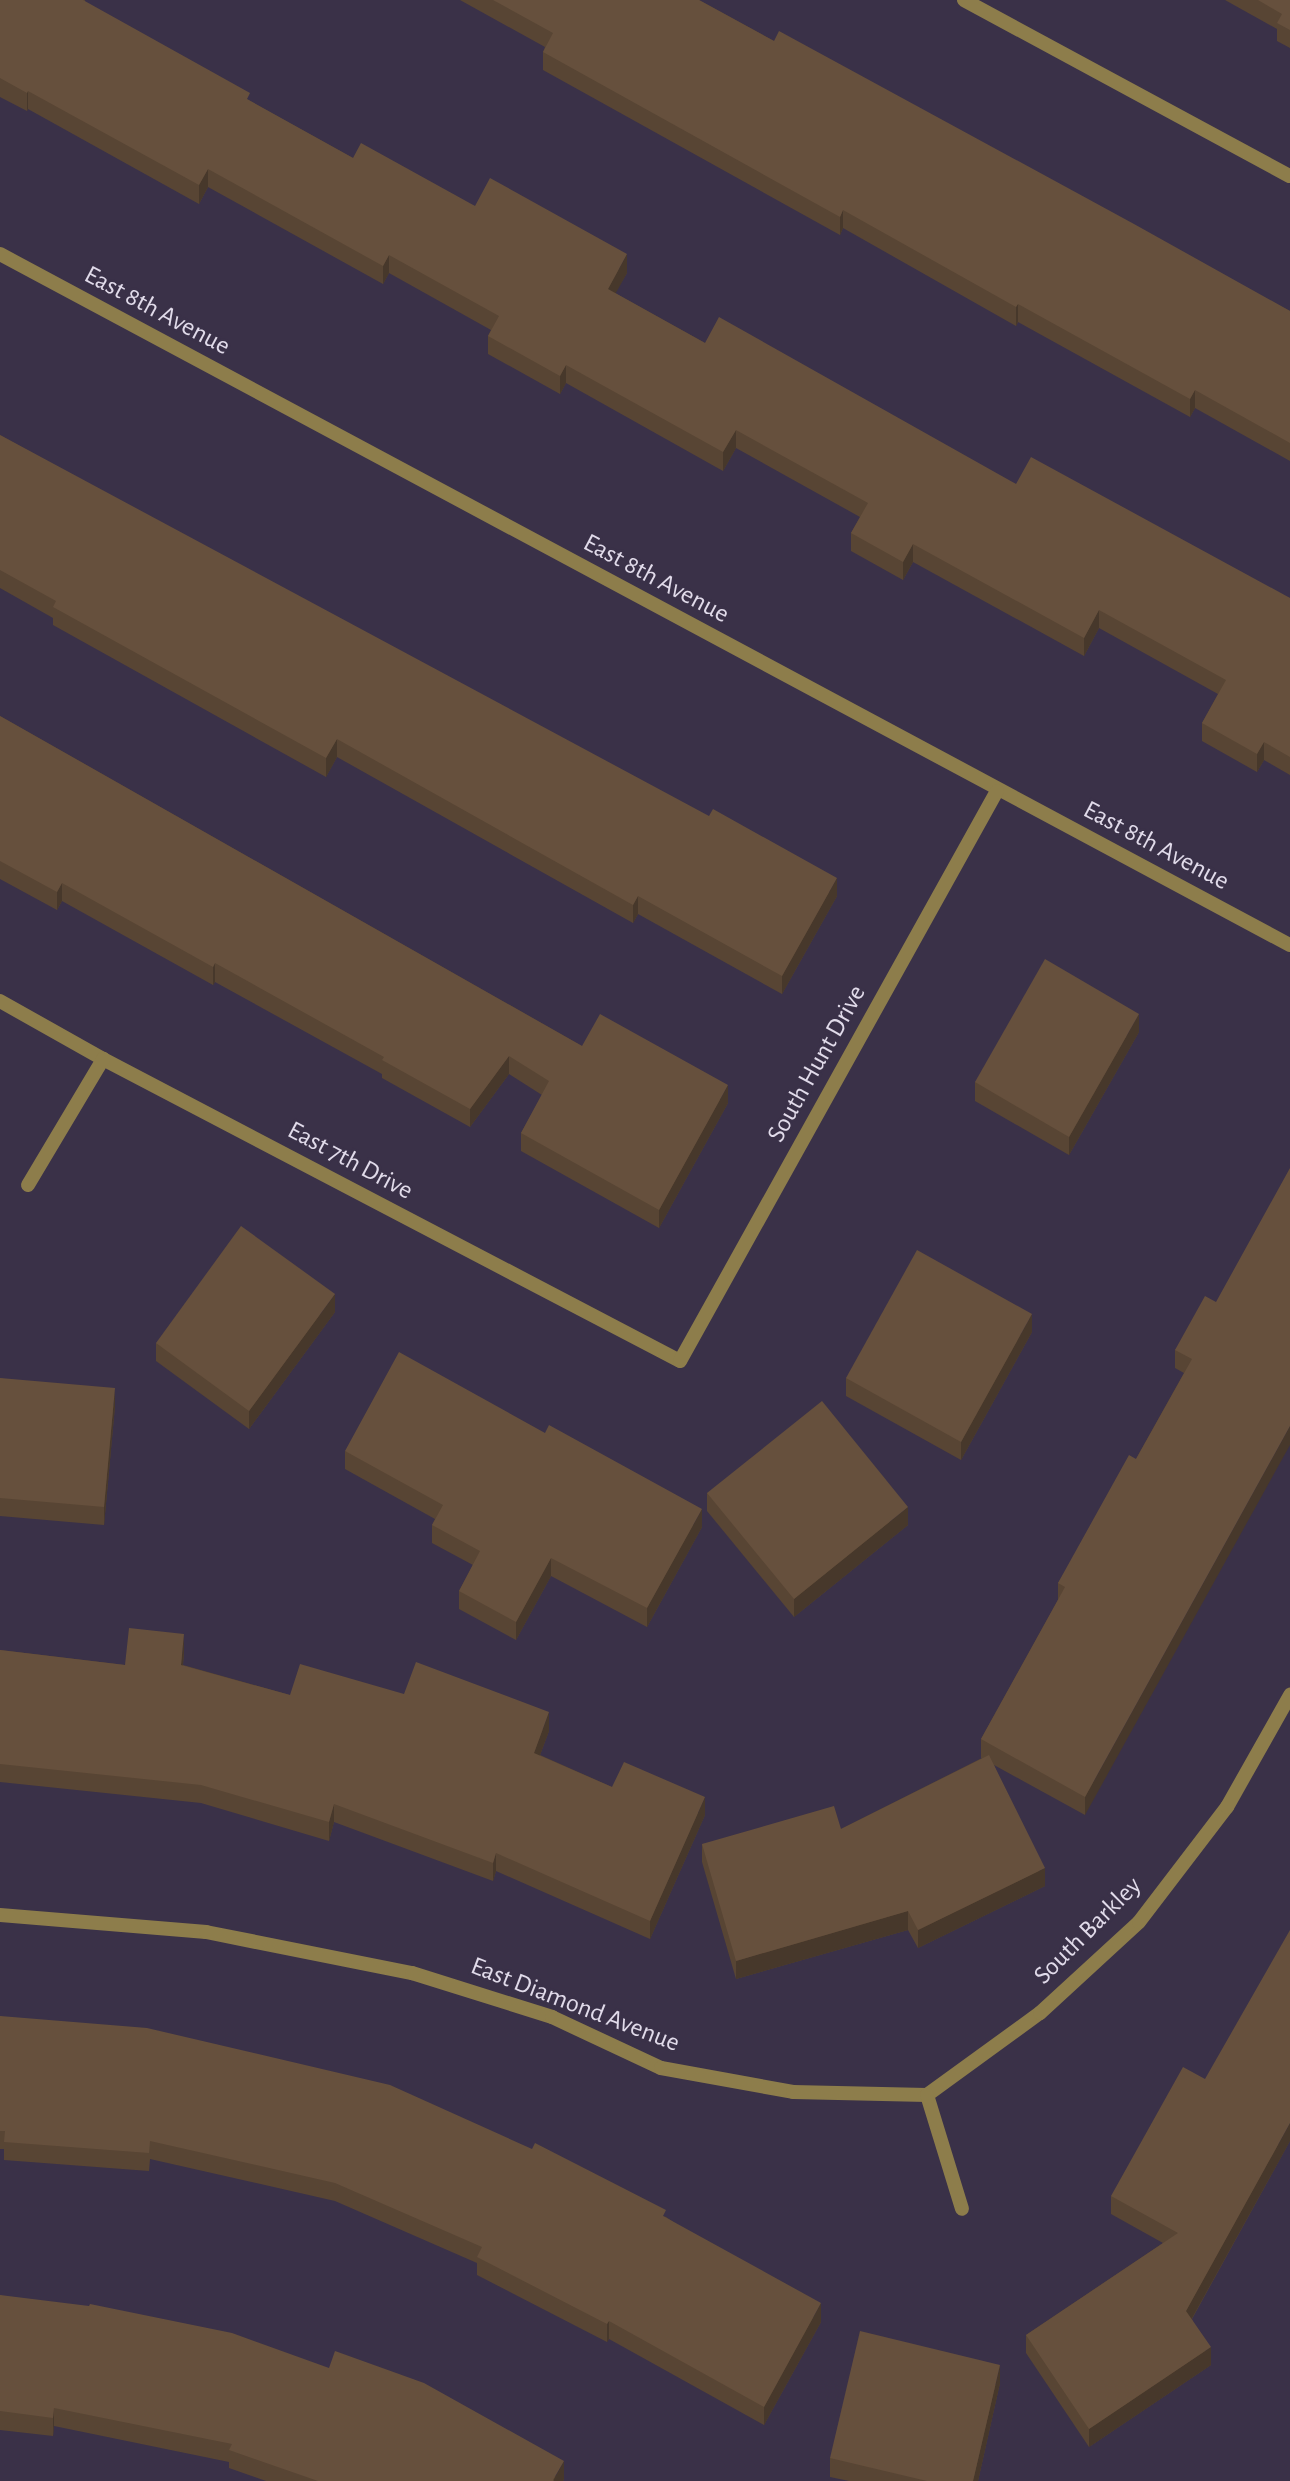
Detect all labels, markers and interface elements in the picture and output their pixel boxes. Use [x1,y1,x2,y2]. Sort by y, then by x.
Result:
street label: East 8th Avenue [79,260,235,362]
street label: East 8th Avenue [578,528,734,630]
street label: East 8th Avenue [1078,795,1234,897]
street label: South Hunt Drive [761,980,873,1148]
street label: East 7th Drive [282,1115,418,1207]
street label: South Barkley [1028,1871,1148,1991]
street label: East Diamond Avenue [466,1951,684,2059]

